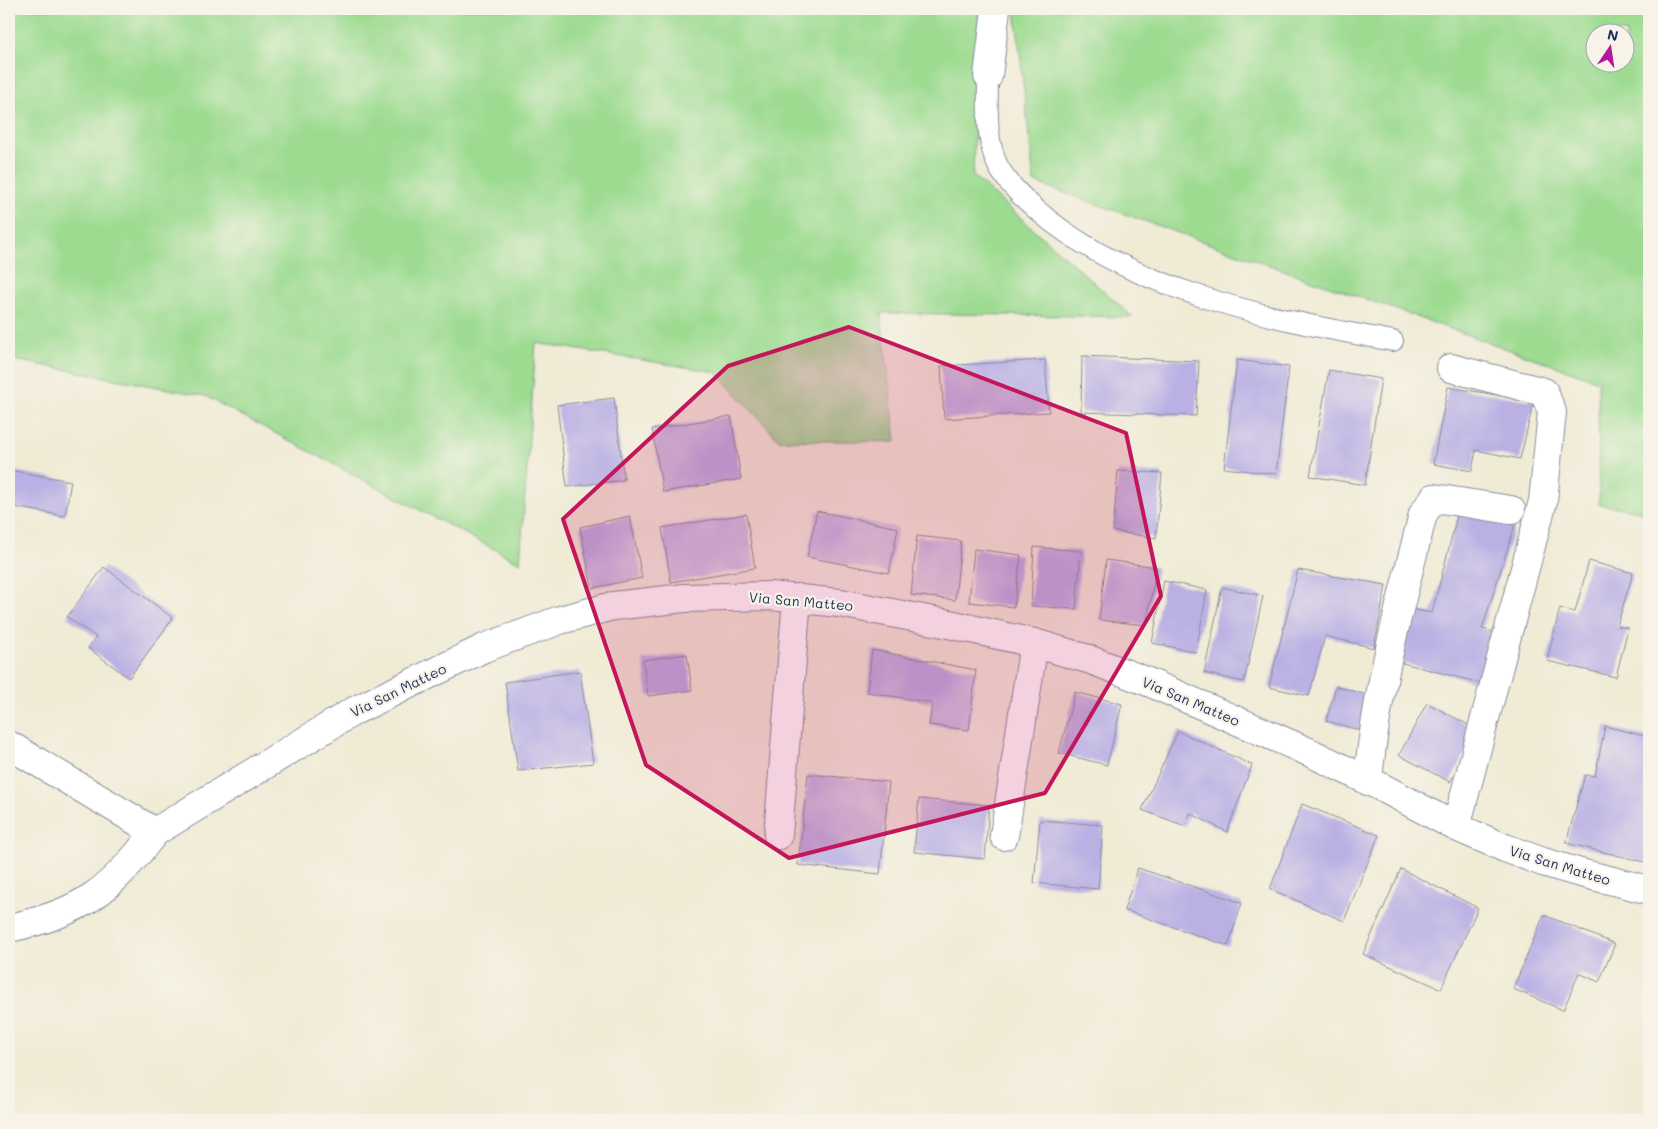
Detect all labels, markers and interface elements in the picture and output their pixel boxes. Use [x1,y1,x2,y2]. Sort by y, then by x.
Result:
north arrow [1586,22,1636,72]
text: N [1606,24,1620,45]
street label: Via San Matteo [748,587,854,615]
street label: Via San Matteo [347,659,449,721]
street label: Via San Matteo [1139,672,1243,730]
street label: Via San Matteo [1507,841,1613,889]

